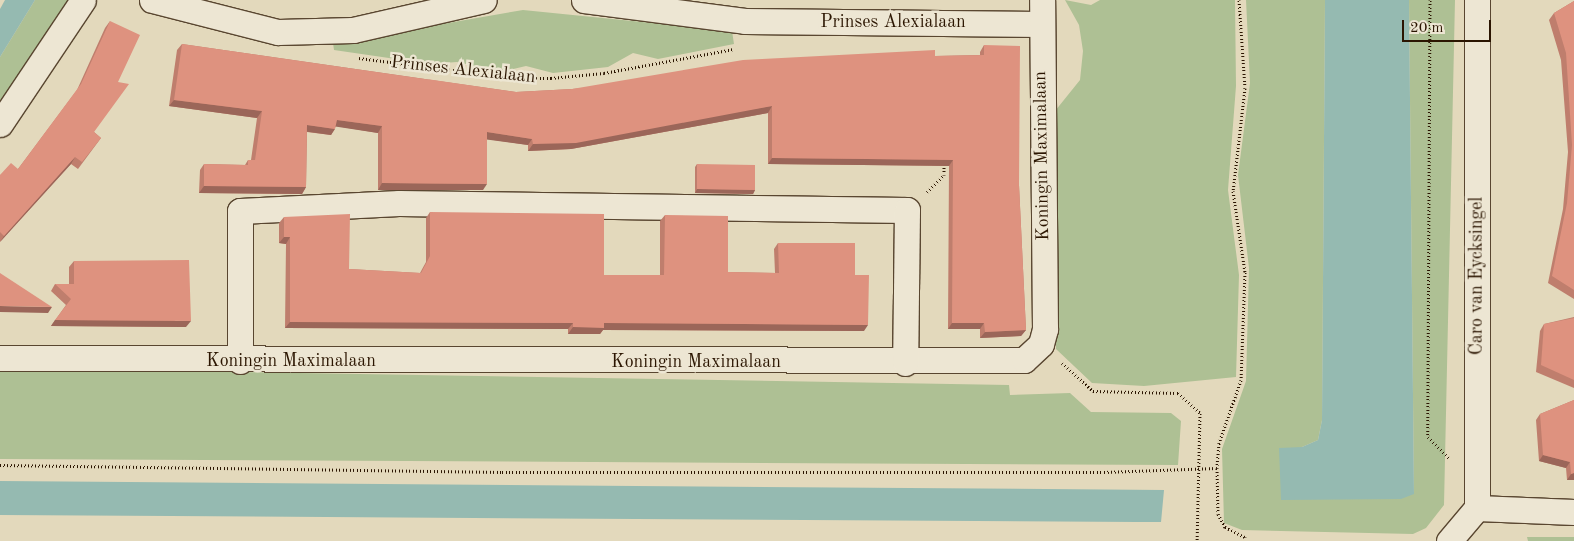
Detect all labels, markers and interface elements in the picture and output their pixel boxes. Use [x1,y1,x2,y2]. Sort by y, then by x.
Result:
scale bar [1404,10,1493,42]
street label: Prinses Alexialaan [820,11,966,33]
text: 20 m [1410,21,1444,36]
street label: Prinses Alexialaan [390,52,536,88]
street label: Koningin Maximalaan [1030,71,1054,241]
street label: Caro van Eycksingel [1466,197,1488,355]
street label: Koningin Maximalaan [206,350,376,372]
street label: Koningin Maximalaan [611,351,781,373]

